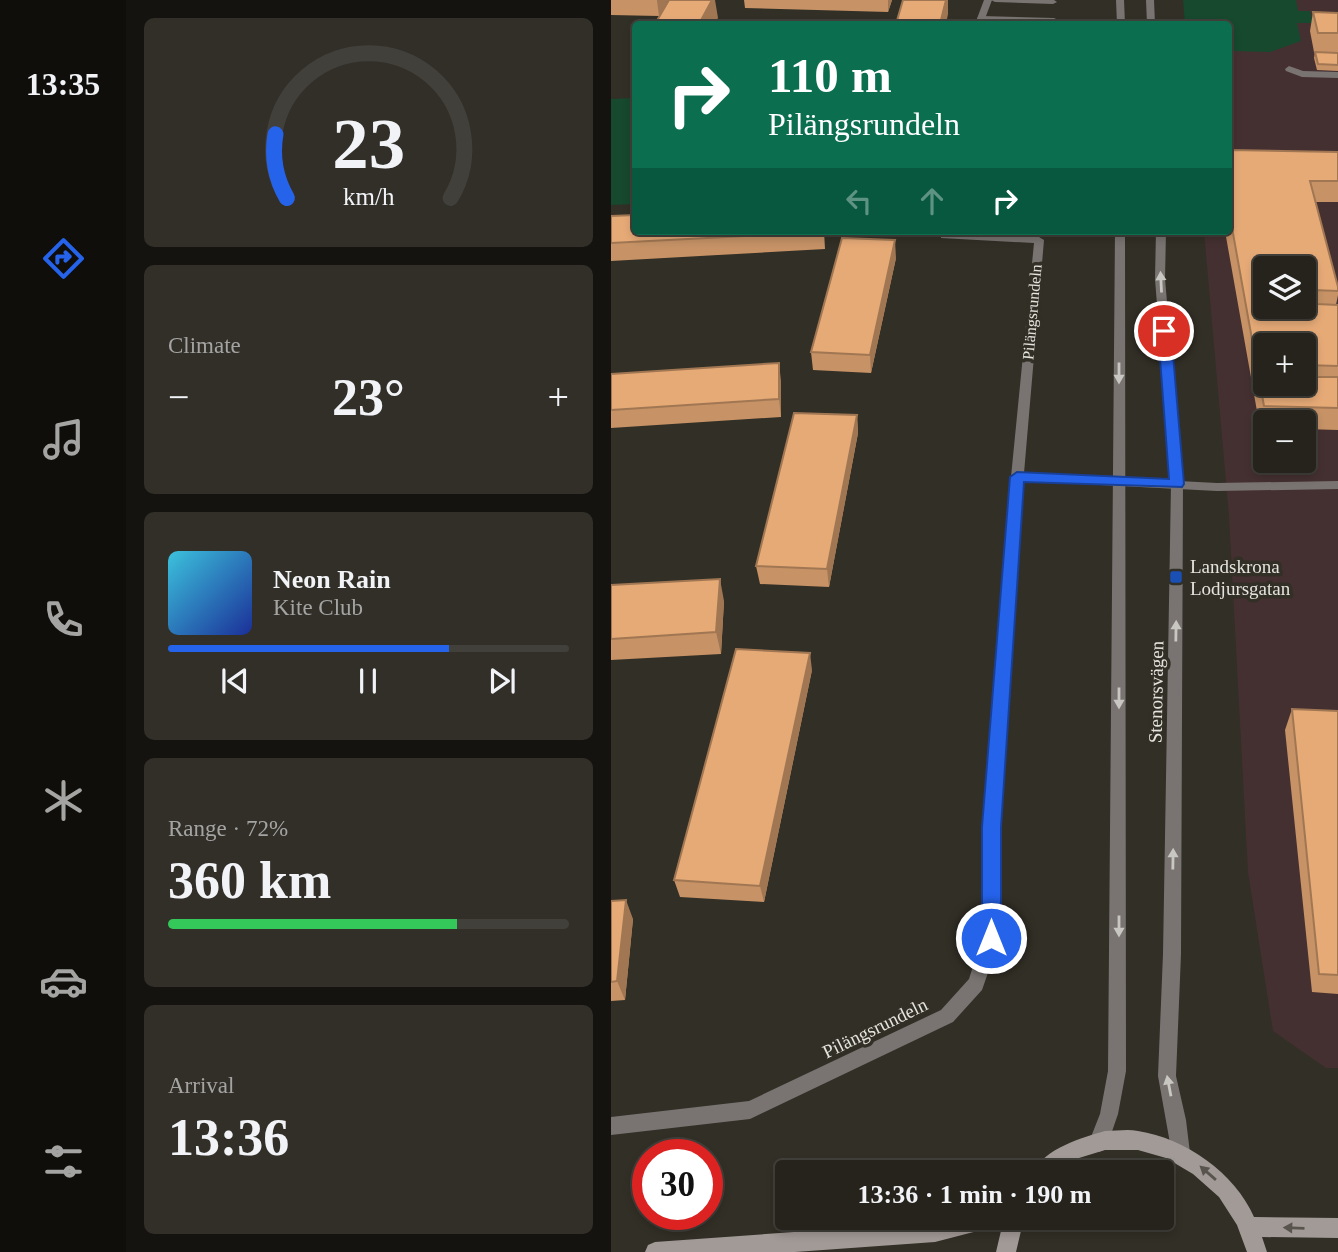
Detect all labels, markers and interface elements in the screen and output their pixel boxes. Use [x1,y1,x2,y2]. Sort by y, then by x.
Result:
text: 110 m [768,48,892,103]
icon: right [653,49,744,140]
text: 13:35 [26,66,100,102]
text: 23 [332,104,405,185]
text: Pilängsrundeln [768,106,960,142]
icon: left [840,182,878,220]
icon: ahead [913,182,951,220]
icon: right [986,182,1024,220]
text: km/h [343,183,395,210]
icon: directions [39,234,88,283]
map controls [1253,256,1316,473]
button: layers [1253,256,1316,319]
street label: Pilängsrundeln [1019,263,1046,361]
one-way arrow [1155,271,1166,293]
pin [1134,301,1194,361]
icon: arrive [1145,312,1183,350]
text: Climate [168,333,241,358]
button: + [1253,333,1316,396]
one-way arrow [1114,362,1125,384]
text: 23° [332,369,405,426]
text: − [168,376,189,418]
text: + [548,376,569,418]
button: − [1253,410,1316,473]
icon: music [39,415,88,464]
place label: Landskrona Lodjursgatan [1190,556,1291,599]
text: Neon Rain [273,565,391,594]
marker: Landskrona Lodjursgatan [1168,569,1184,585]
icon: phone [39,595,88,644]
text: Kite Club [273,595,363,620]
one-way arrow [1170,620,1182,642]
street label: Stenorsvägen [1145,640,1167,743]
icon: previous [216,662,254,700]
icon: pause [349,662,387,700]
icon: next [483,662,521,700]
one-way arrow [1113,687,1125,709]
icon: climate [39,776,88,825]
text: Range · 72% [168,816,288,841]
one-way arrow [1167,847,1179,869]
text: 360 km [168,852,331,909]
position arrow [954,901,1028,975]
one-way arrow [1113,915,1125,937]
icon: car [39,957,88,1006]
street label: Pilängsrundeln [819,993,931,1062]
text: Arrival [168,1073,234,1098]
one-way arrow [1163,1075,1174,1097]
text: 13:36 [168,1109,289,1166]
icon: filters [39,1137,88,1186]
speed limit sign: 30 [632,1139,723,1230]
one-way arrow [1199,1165,1217,1181]
text: 13:36 · 1 min · 190 m [858,1180,1092,1209]
one-way arrow [1282,1223,1304,1234]

